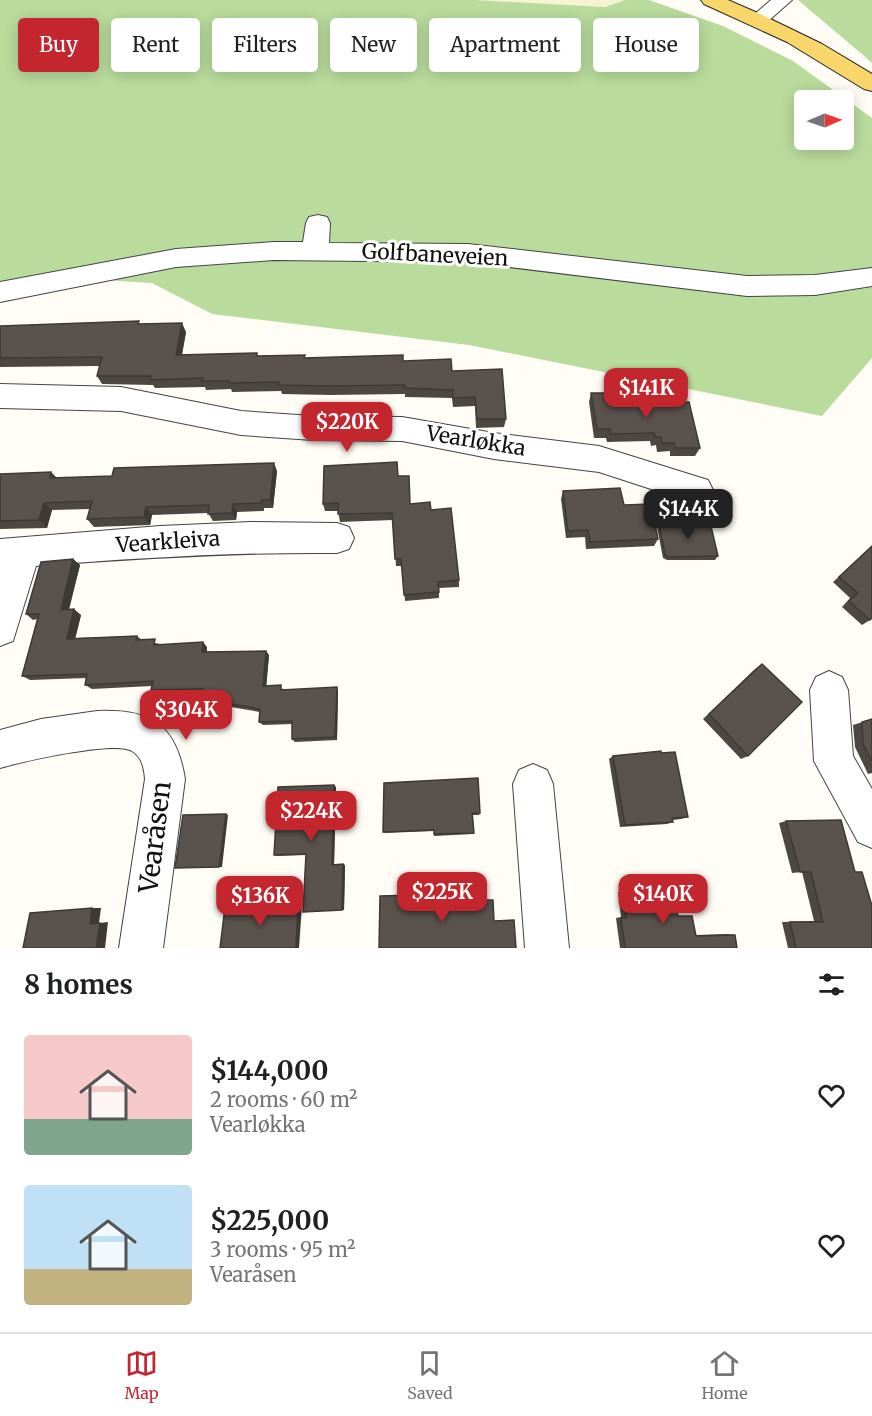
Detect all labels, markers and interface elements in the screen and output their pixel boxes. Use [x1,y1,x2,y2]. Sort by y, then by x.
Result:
chip: Buy [18,18,99,72]
chip: Rent [111,18,200,72]
chip: Filters [212,18,318,72]
chip: New [330,18,417,72]
chip: Apartment [429,18,581,72]
chip: House [593,18,699,72]
north arrow [794,90,854,150]
map controls [794,90,854,150]
street label: Golfbaneveien [361,237,509,272]
pin: $141K [604,368,688,419]
text: $141K [618,375,674,400]
pin: $220K [305,402,389,453]
text: $220K [315,409,379,434]
street label: Vearløkka [423,419,528,462]
pin: $144K [646,489,730,540]
text: $144K [658,496,718,521]
street label: Vearkleiva [114,524,221,559]
pin: $304K [144,690,228,741]
text: $304K [154,697,218,722]
street label: Vearåsen [131,779,178,896]
pin: $224K [269,791,353,842]
text: $224K [280,798,342,823]
pin: $225K [400,872,484,923]
pin: $140K [621,874,705,925]
pin: $136K [218,876,302,927]
text: $225K [411,879,473,904]
text: $140K [633,881,693,906]
text: $136K [230,883,290,908]
text: 8 homes [24,968,133,1001]
icon: filters [815,968,848,1001]
text: $144,000 [210,1054,328,1087]
icon: home [72,1059,144,1131]
icon: heart [815,1079,848,1112]
text: 2 rooms · 60 m² [210,1087,357,1112]
text: Vearløkka [210,1112,305,1137]
text: $225,000 [210,1204,329,1237]
icon: home [72,1209,144,1281]
icon: heart [815,1229,848,1262]
text: 3 rooms · 95 m² [210,1237,355,1262]
text: Vearåsen [210,1262,296,1287]
tab: Map [124,1347,159,1403]
tab: Saved [407,1347,453,1403]
tab: Home [701,1347,748,1403]

